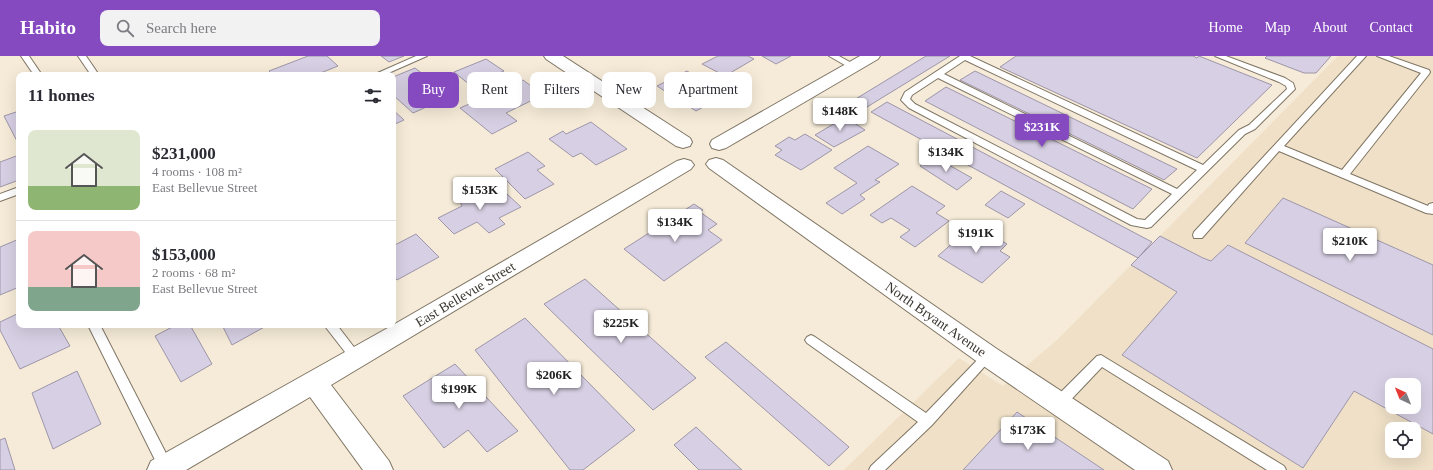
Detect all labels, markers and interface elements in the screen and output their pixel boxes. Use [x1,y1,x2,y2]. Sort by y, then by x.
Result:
search box [100,10,380,46]
text: Habito [20,17,76,38]
icon: search [114,17,136,39]
text: Search here [146,20,216,36]
text: Home [1209,20,1243,35]
text: Map [1265,20,1290,35]
text: About [1312,20,1347,35]
text: Contact [1369,20,1413,35]
chip: Buy [408,72,459,108]
chip: Rent [467,72,522,108]
chip: Filters [530,72,594,108]
chip: New [602,72,656,108]
chip: Apartment [664,72,752,108]
icon: filters [362,85,384,107]
text: 11 homes [28,86,95,105]
pin: $148K [812,98,868,132]
text: $148K [822,103,858,118]
pin: $231K [1014,114,1070,148]
text: $231K [1024,119,1060,134]
pin: $134K [918,139,974,173]
text: $231,000 [152,144,216,163]
text: $134K [928,144,964,159]
icon: home [60,146,108,194]
text: 4 rooms · 108 m² [152,164,242,179]
pin: $153K [452,177,508,211]
text: East Bellevue Street [152,180,257,195]
text: $153K [462,182,498,197]
pin: $134K [647,209,703,243]
text: $134K [657,214,693,229]
pin: $191K [948,220,1004,254]
text: $191K [958,225,994,240]
pin: $210K [1322,228,1378,262]
text: $210K [1332,233,1368,248]
text: $153,000 [152,245,216,264]
icon: home [60,247,108,295]
street label: East Bellevue Street [413,259,518,330]
text: 2 rooms · 68 m² [152,265,235,280]
street label: North Bryant Avenue [882,279,989,360]
text: East Bellevue Street [152,281,257,296]
pin: $225K [593,310,649,344]
text: $225K [603,315,639,330]
pin: $206K [526,362,582,396]
text: $206K [536,367,572,382]
pin: $199K [431,376,487,410]
north arrow [1385,378,1421,414]
map controls [1385,378,1421,458]
text: $199K [441,381,477,396]
pin: $173K [1000,417,1056,451]
text: $173K [1010,422,1046,437]
button: locate [1385,422,1421,458]

